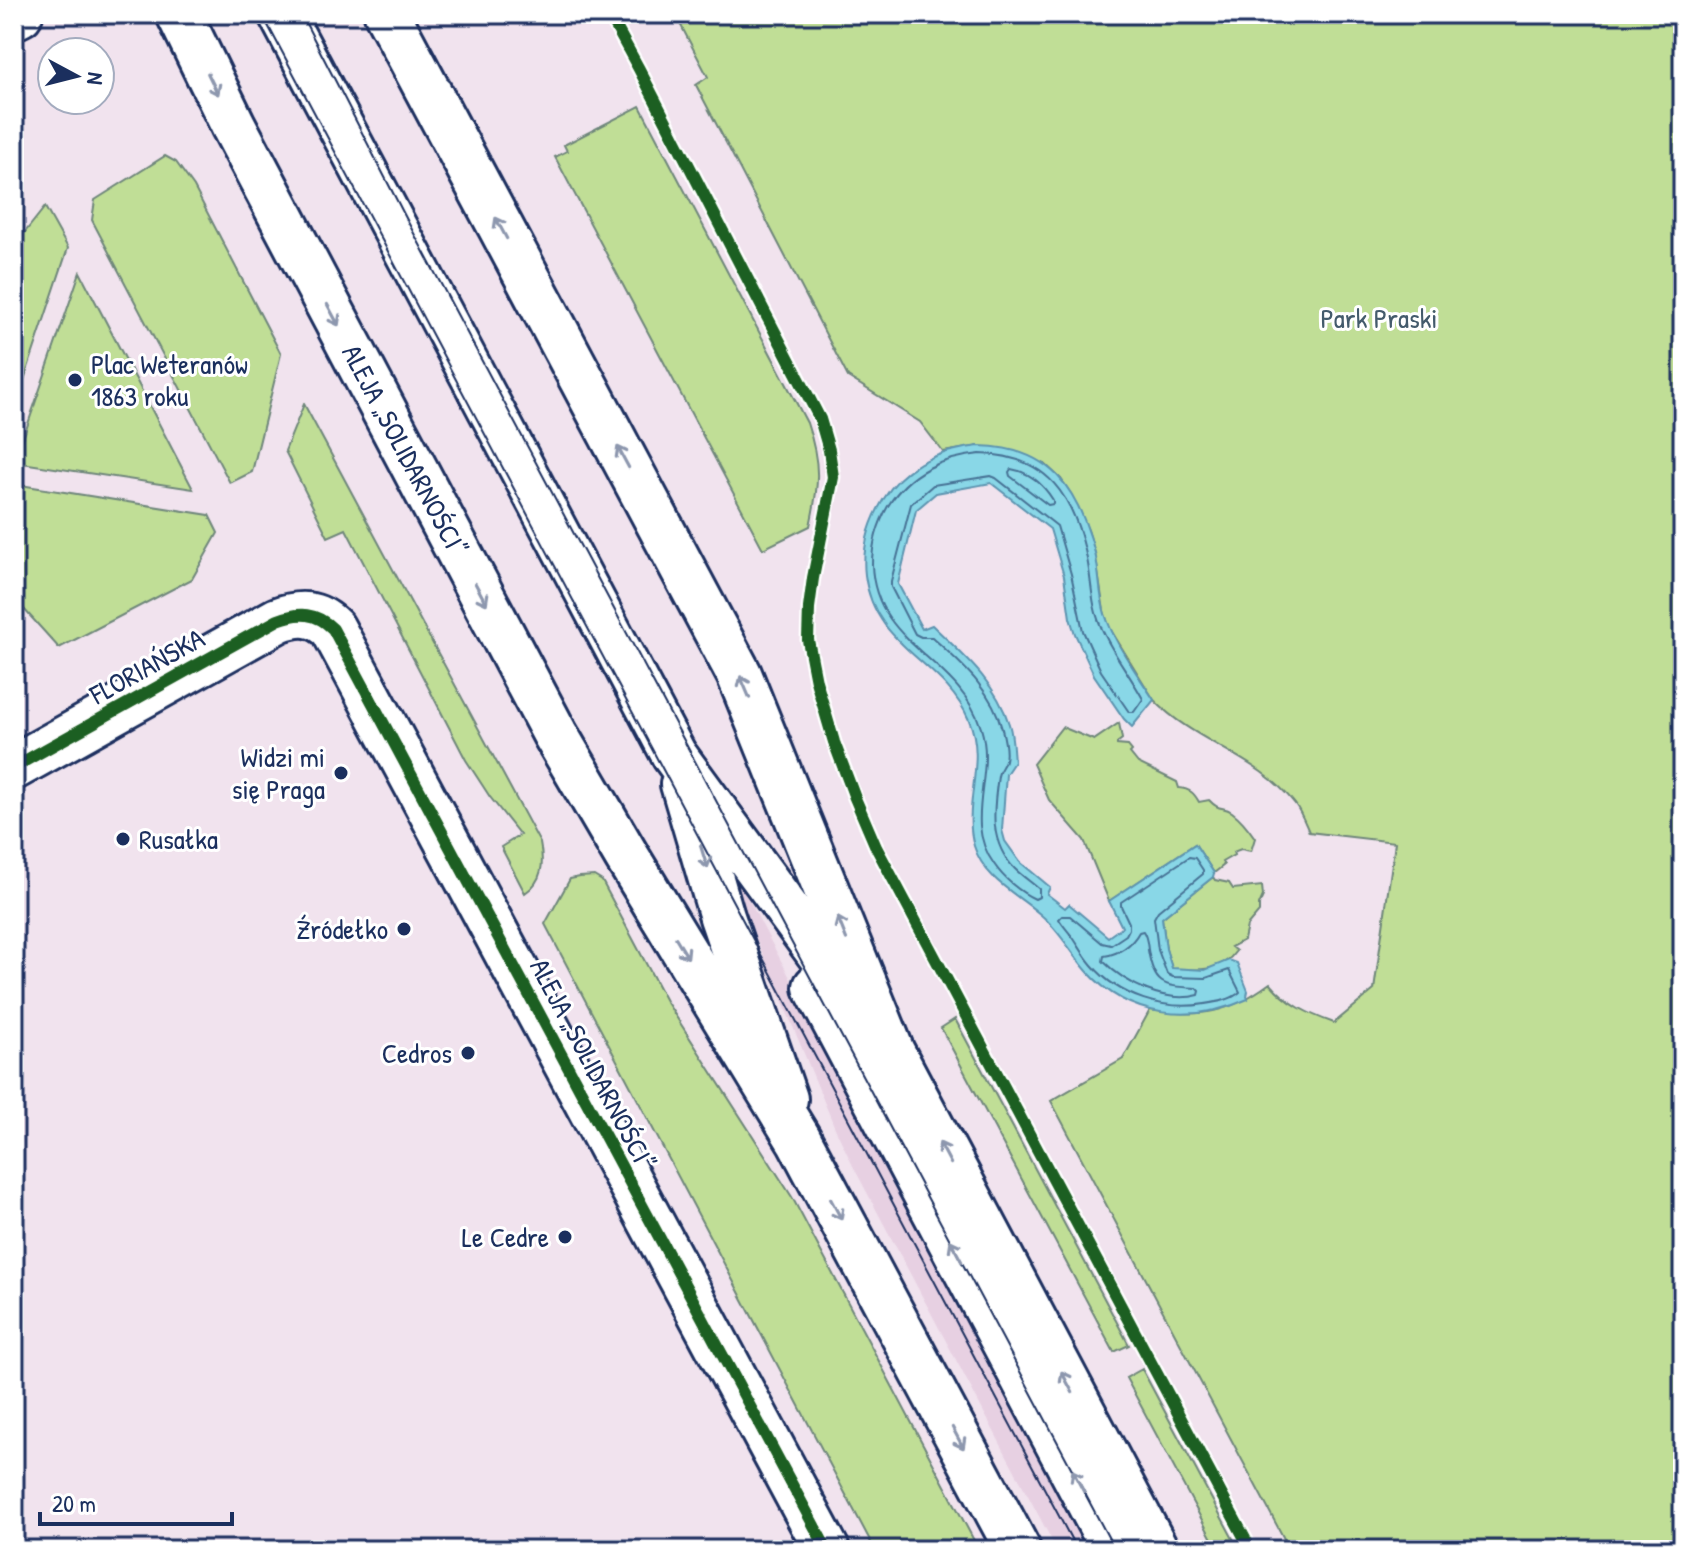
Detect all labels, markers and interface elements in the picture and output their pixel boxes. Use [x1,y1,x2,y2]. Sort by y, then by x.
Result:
north arrow [36,36,116,116]
text: N [80,71,111,86]
one-way arrow [206,72,221,96]
one-way arrow [492,216,508,240]
park label: Park Praski [1320,299,1438,337]
one-way arrow [326,302,341,326]
street label: ALEJA „SOLIDARNOŚCI” [333,338,477,562]
place label: Plac Weteranów 1863 roku [91,345,248,415]
marker: Plac Weteranów 1863 roku [66,371,84,389]
one-way arrow [615,446,631,469]
one-way arrow [473,582,489,605]
street label: FLORIAŃSKA [82,619,211,714]
one-way arrow [736,675,751,700]
place label: Widzi mi się Praga [232,738,325,808]
marker: Widzi mi się Praga [332,764,350,782]
place label: Rusałka [139,820,218,858]
marker: Rusałka [114,830,132,848]
one-way arrow [697,843,712,869]
place label: Źródełko [296,910,388,948]
one-way arrow [834,916,849,941]
marker: Źródełko [395,920,413,938]
one-way arrow [674,936,690,959]
street label: ALEJA „SOLIDARNOŚCI” [521,952,665,1176]
place label: Cedros [382,1034,452,1072]
marker: Cedros [459,1044,477,1062]
one-way arrow [936,1141,952,1165]
one-way arrow [828,1196,844,1220]
place label: Le Cedre [462,1218,549,1256]
marker: Le Cedre [556,1228,574,1246]
one-way arrow [948,1240,964,1263]
one-way arrow [1058,1371,1074,1395]
one-way arrow [951,1425,966,1449]
one-way arrow [1069,1470,1085,1493]
scale bar [40,1476,232,1526]
text: 20 m [52,1487,96,1519]

